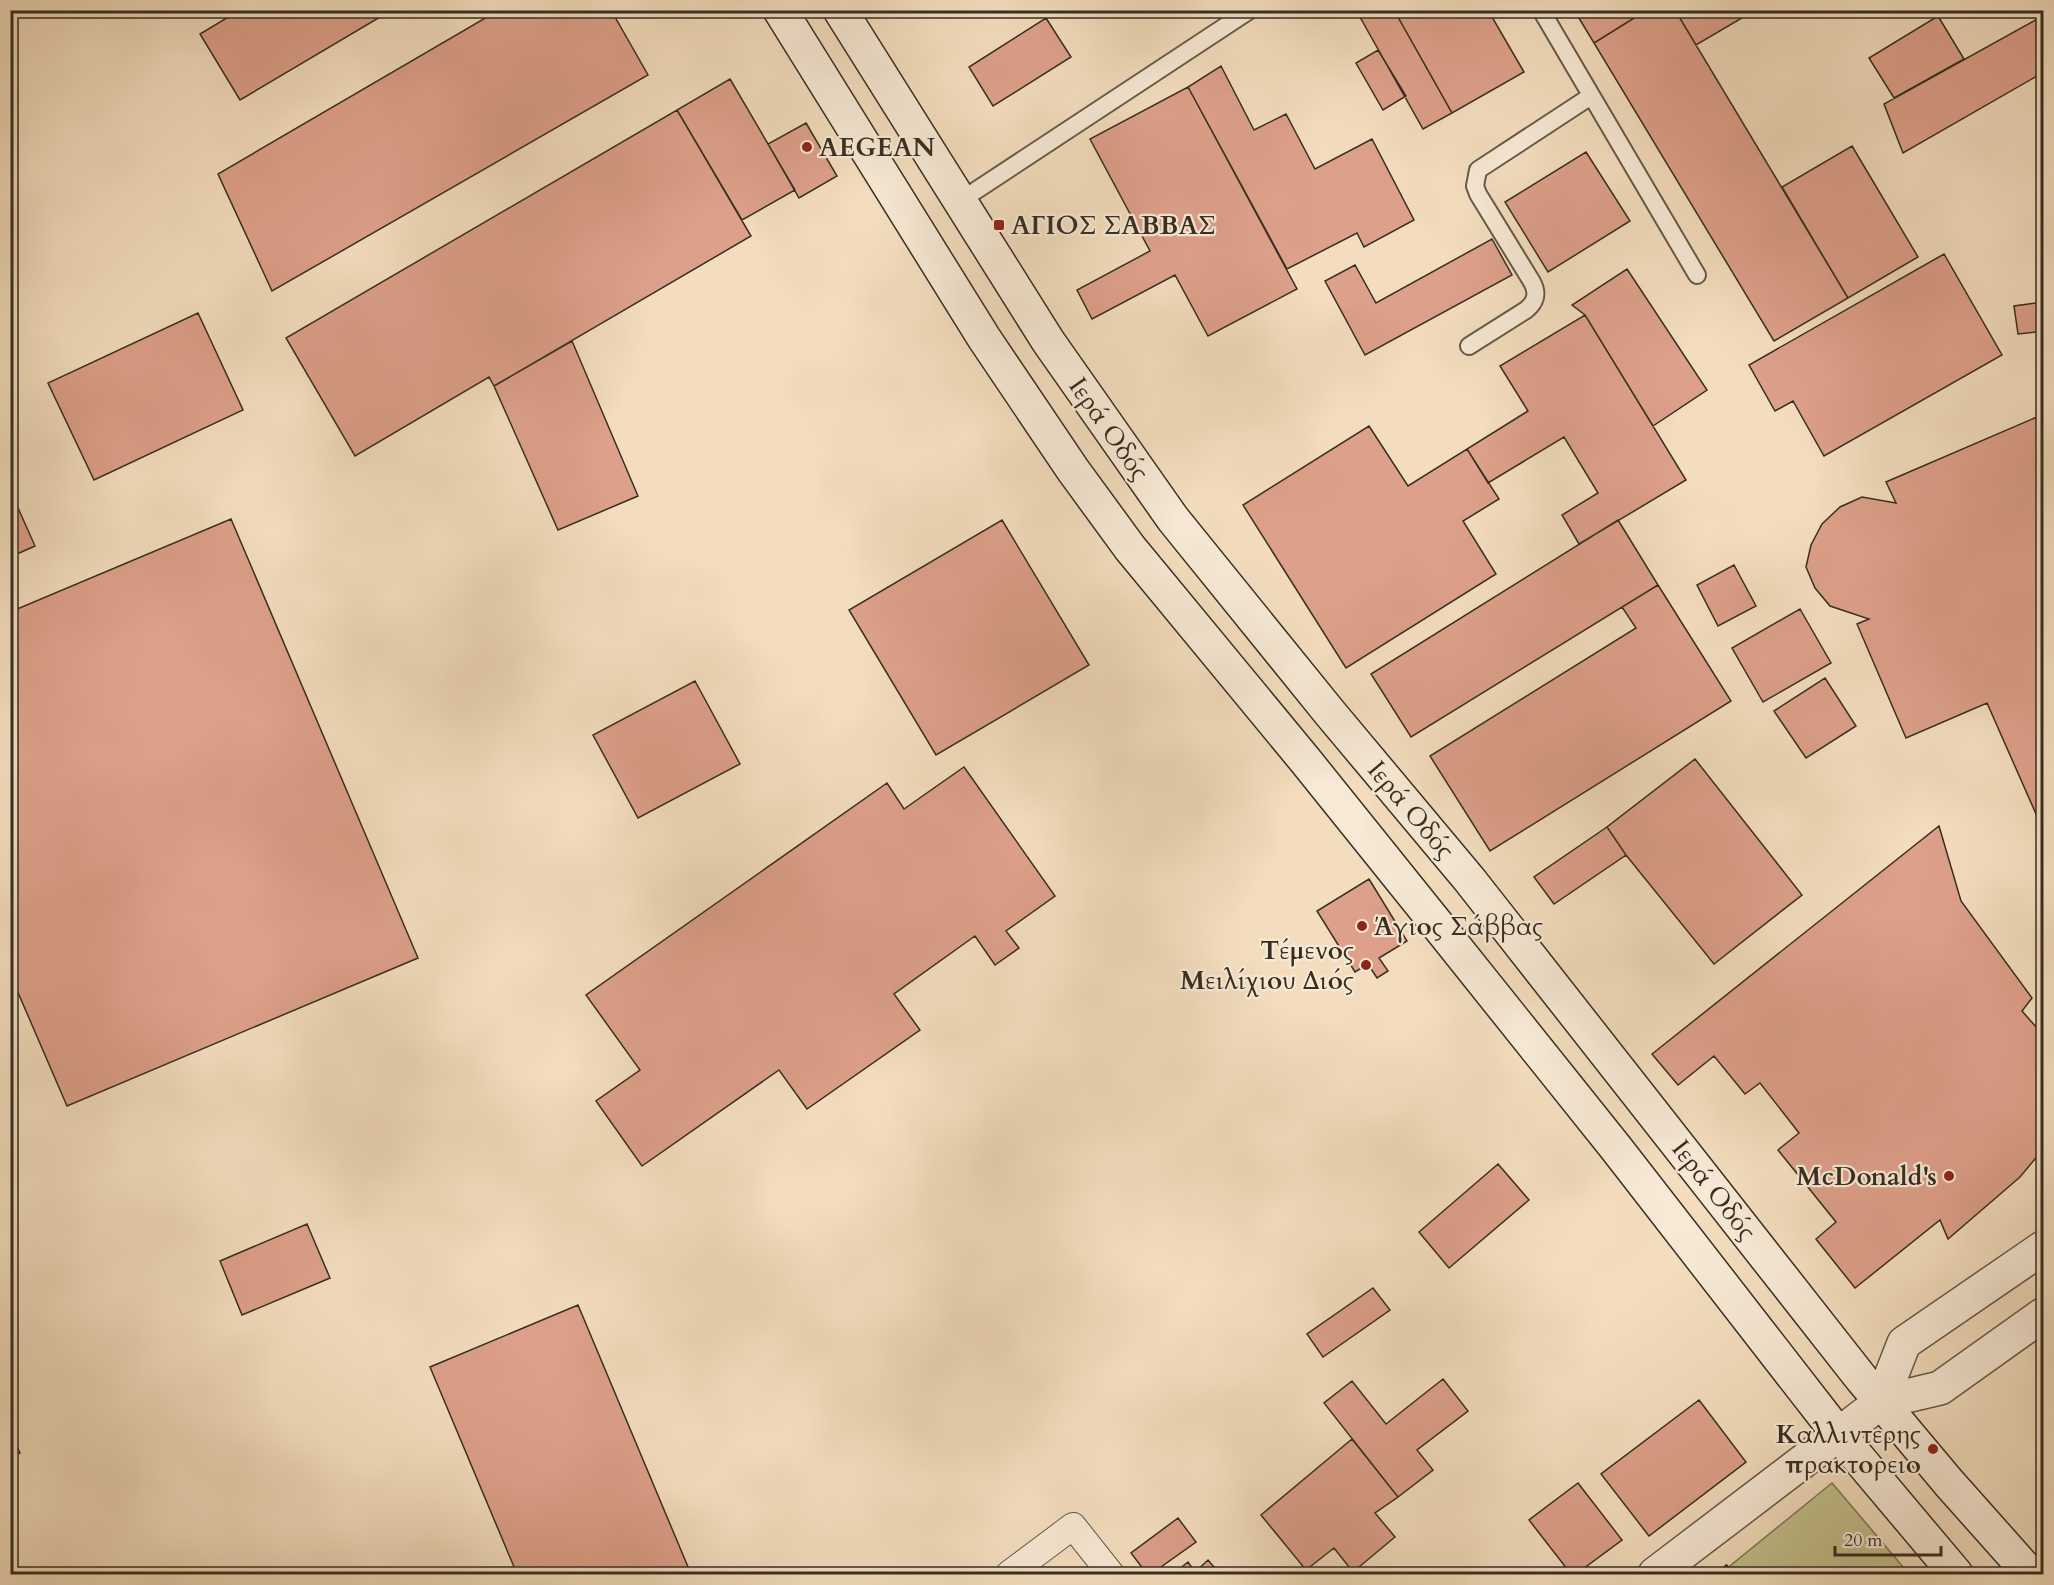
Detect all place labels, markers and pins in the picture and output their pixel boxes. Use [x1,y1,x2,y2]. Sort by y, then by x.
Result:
place label: AEGEAN [819,130,936,165]
marker: AEGEAN [800,140,814,154]
place label: ΑΓΙΟΣ ΣΑΒΒΑΣ [1011,208,1216,243]
marker: ΑΓΙΟΣ ΣΑΒΒΑΣ [992,218,1006,232]
place label: Άγιος Σάββας [1373,909,1543,944]
marker: Άγιος Σάββας [1355,919,1369,933]
place label: Τέμενος Μειλίχιου Διός [1180,933,1354,998]
marker: Τέμενος Μειλίχιου Διός [1359,958,1373,972]
place label: McDonald's [1796,1159,1937,1194]
marker: McDonald's [1942,1169,1956,1183]
place label: Καλλιντερης πρακτορειο [1776,1417,1921,1482]
marker: Καλλιντερης πρακτορειο [1926,1442,1940,1456]

